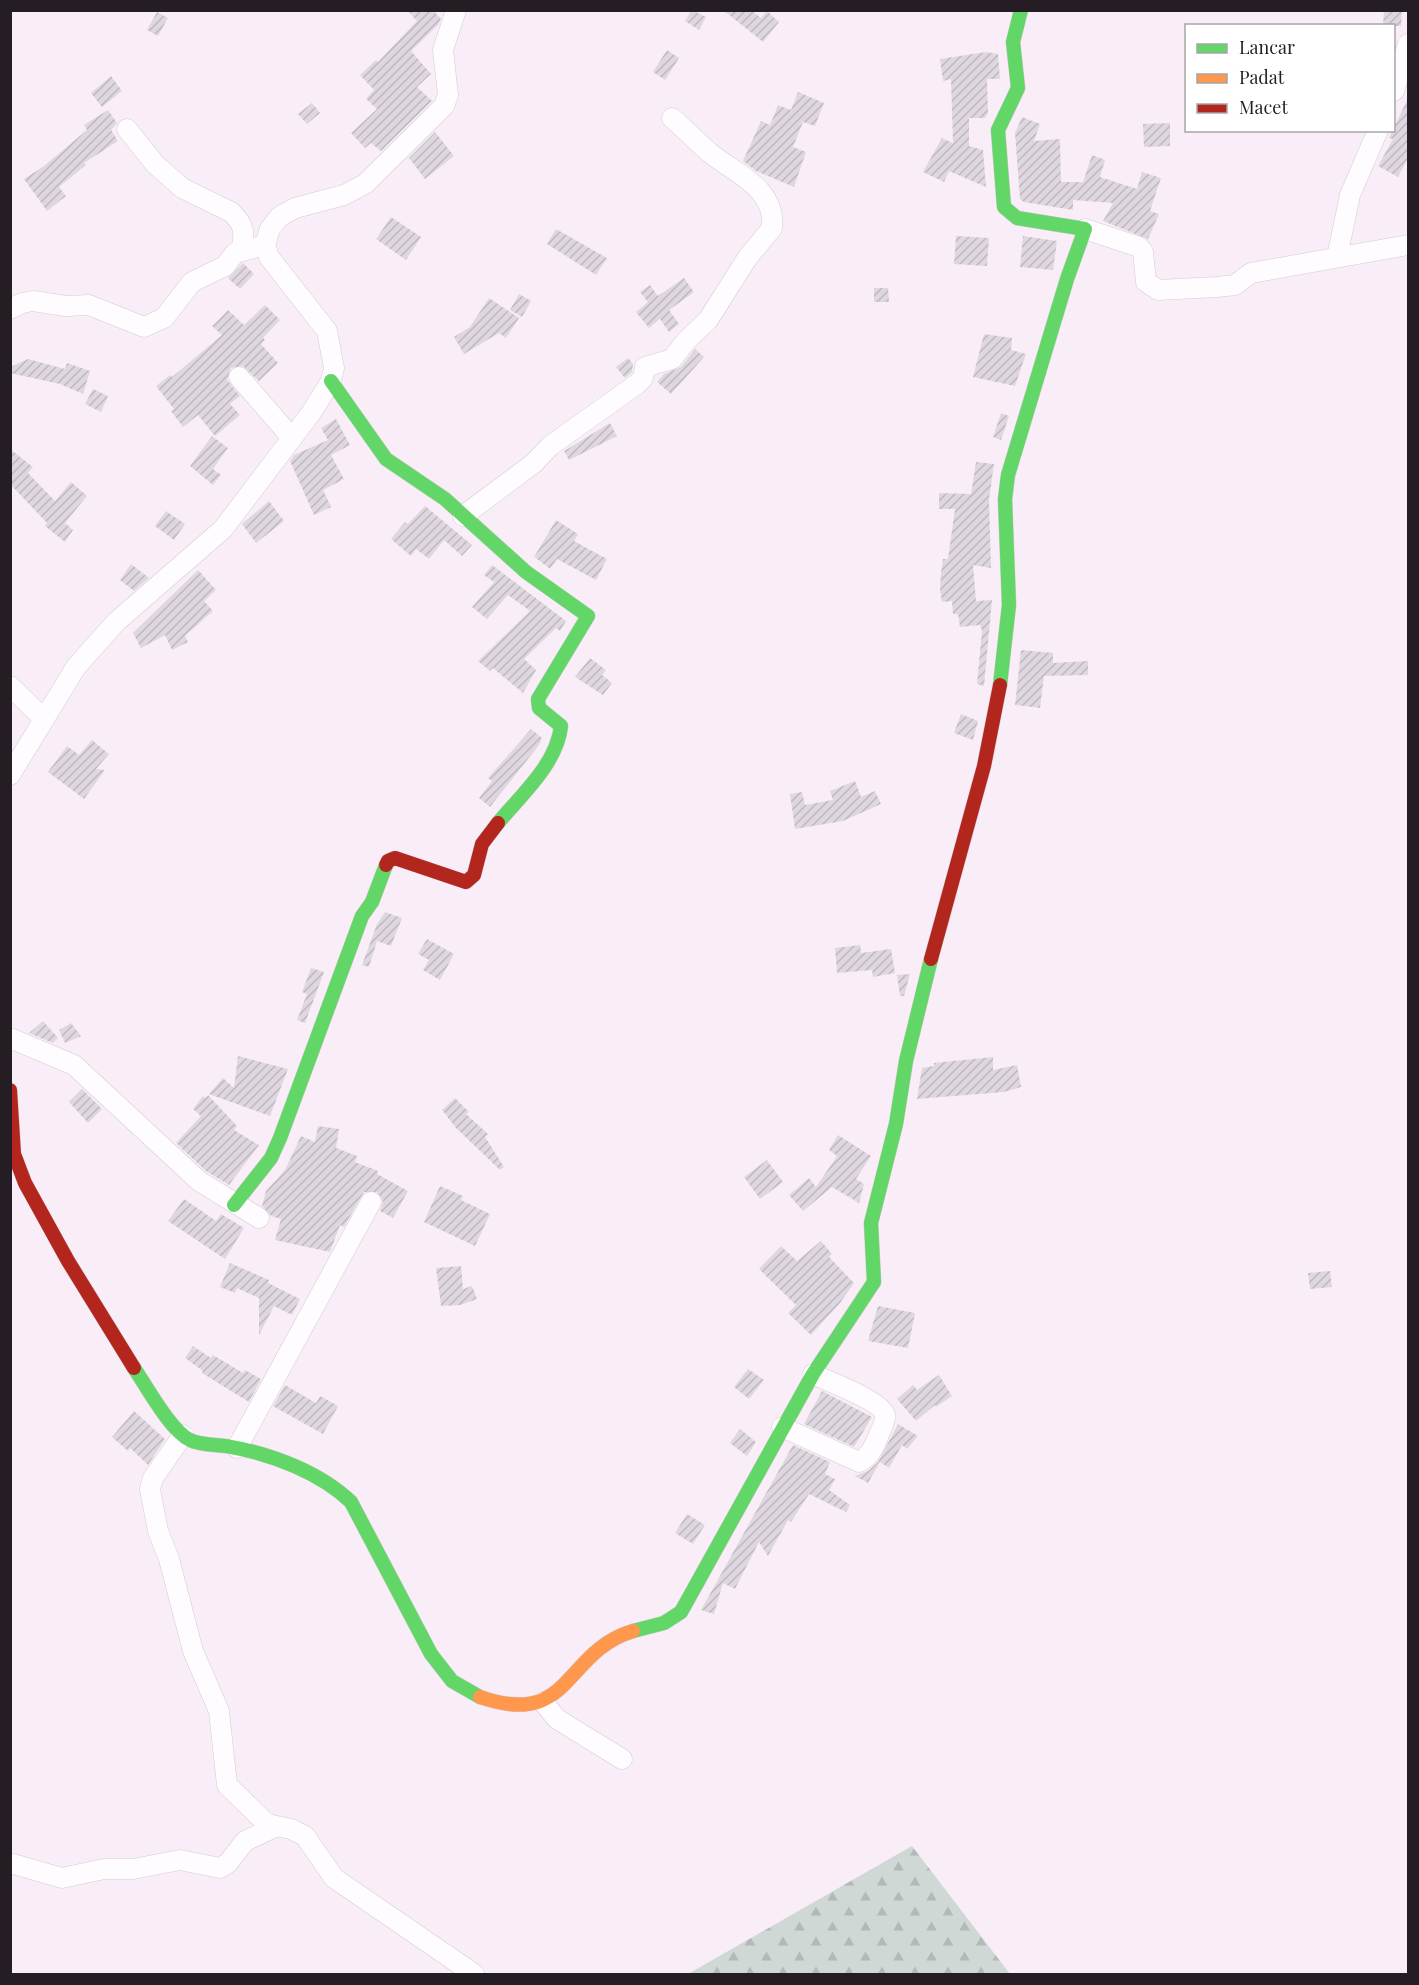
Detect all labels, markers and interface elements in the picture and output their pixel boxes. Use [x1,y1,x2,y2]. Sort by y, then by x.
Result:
legend [1185,24,1395,132]
text: Lancar [1239,35,1295,59]
text: Padat [1239,65,1285,89]
text: Macet [1239,95,1288,119]

